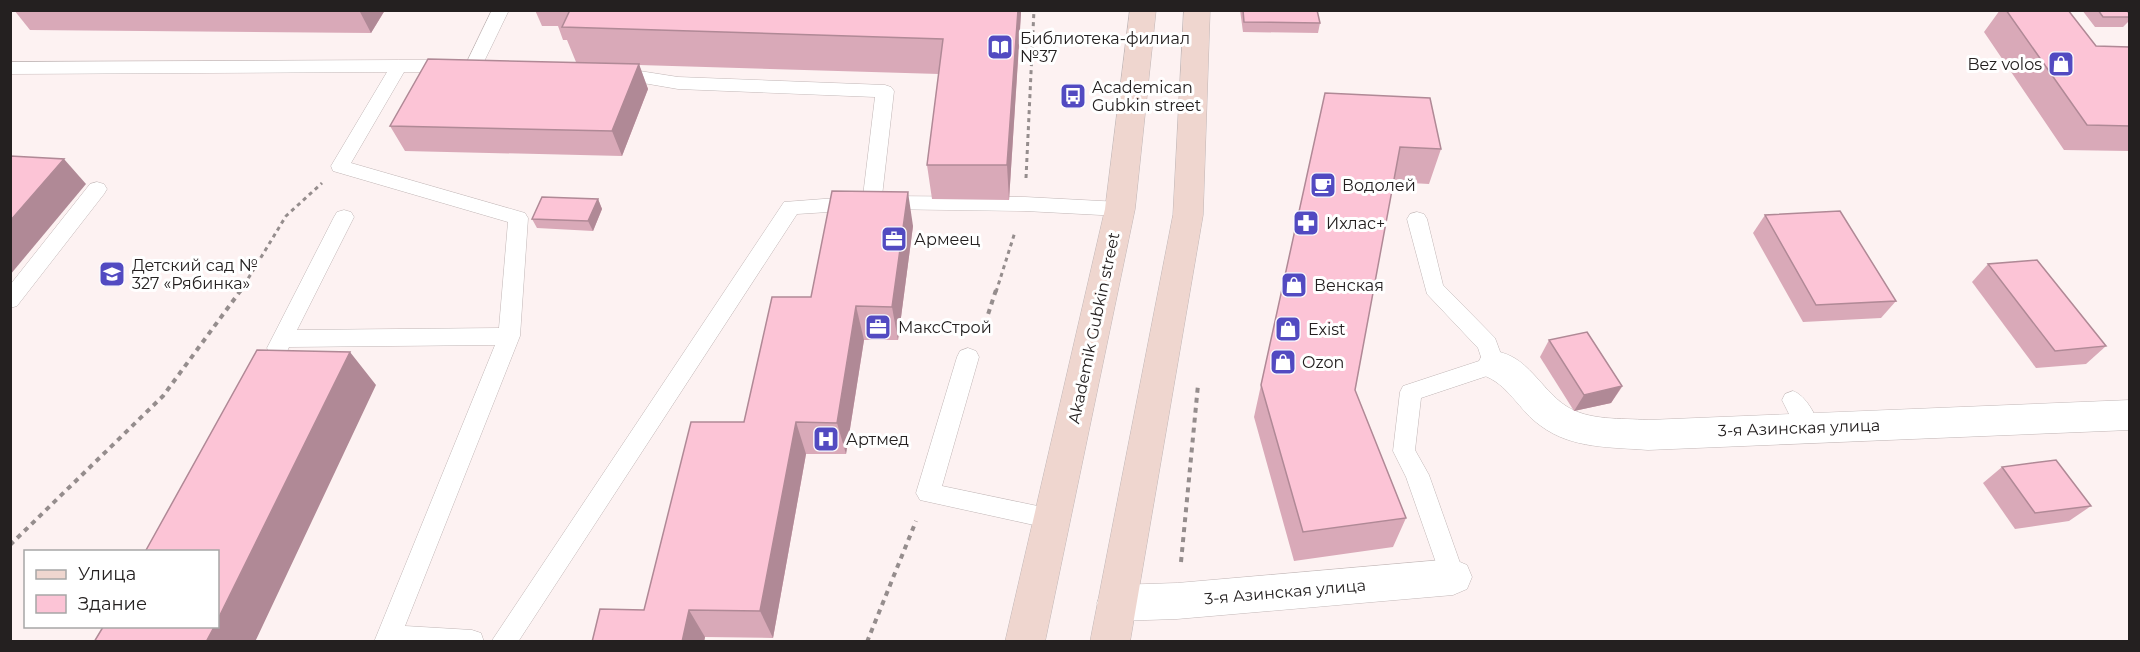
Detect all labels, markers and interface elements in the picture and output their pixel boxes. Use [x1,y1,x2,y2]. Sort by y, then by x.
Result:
place label: Библиотека-филиал №37 [1020,29,1190,66]
library icon: Библиотека-филиал №37 [985,32,1015,62]
shop icon: Bez volos [2046,49,2076,79]
place label: Bez volos [1967,55,2042,74]
place label: Academican Gubkin street [1092,78,1202,115]
bus stop icon: Academican Gubkin street [1058,81,1088,111]
cafe icon: Водолей [1308,170,1338,200]
place label: Водолей [1342,176,1416,195]
pharmacy icon: Ихлас+ [1291,208,1321,238]
place label: Ихлас+ [1326,214,1385,233]
office icon: Армеец [879,224,909,254]
place label: Армеец [914,230,980,249]
street label: Akademik Gubkin street [1064,230,1124,425]
place label: Детский сад № 327 «Рябинка» [132,256,258,293]
school or university icon: Детский сад № 327 «Рябинка» [97,259,127,289]
shop icon: Венская [1279,270,1309,300]
place label: Венская [1314,276,1384,295]
office icon: МаксСтрой [863,312,893,342]
shop icon: Exist [1273,314,1303,344]
place label: МаксСтрой [898,318,992,337]
place label: Exist [1308,320,1346,339]
shop icon: Ozon [1268,347,1298,377]
place label: Ozon [1302,353,1344,372]
street label: 3-я Азинская улица [1718,416,1880,440]
hospital icon: Артмед [811,424,841,454]
place label: Артмед [846,430,909,449]
legend [24,550,219,628]
text: Улица [78,563,136,585]
street label: 3-я Азинская улица [1203,575,1367,609]
text: Здание [78,593,147,615]

